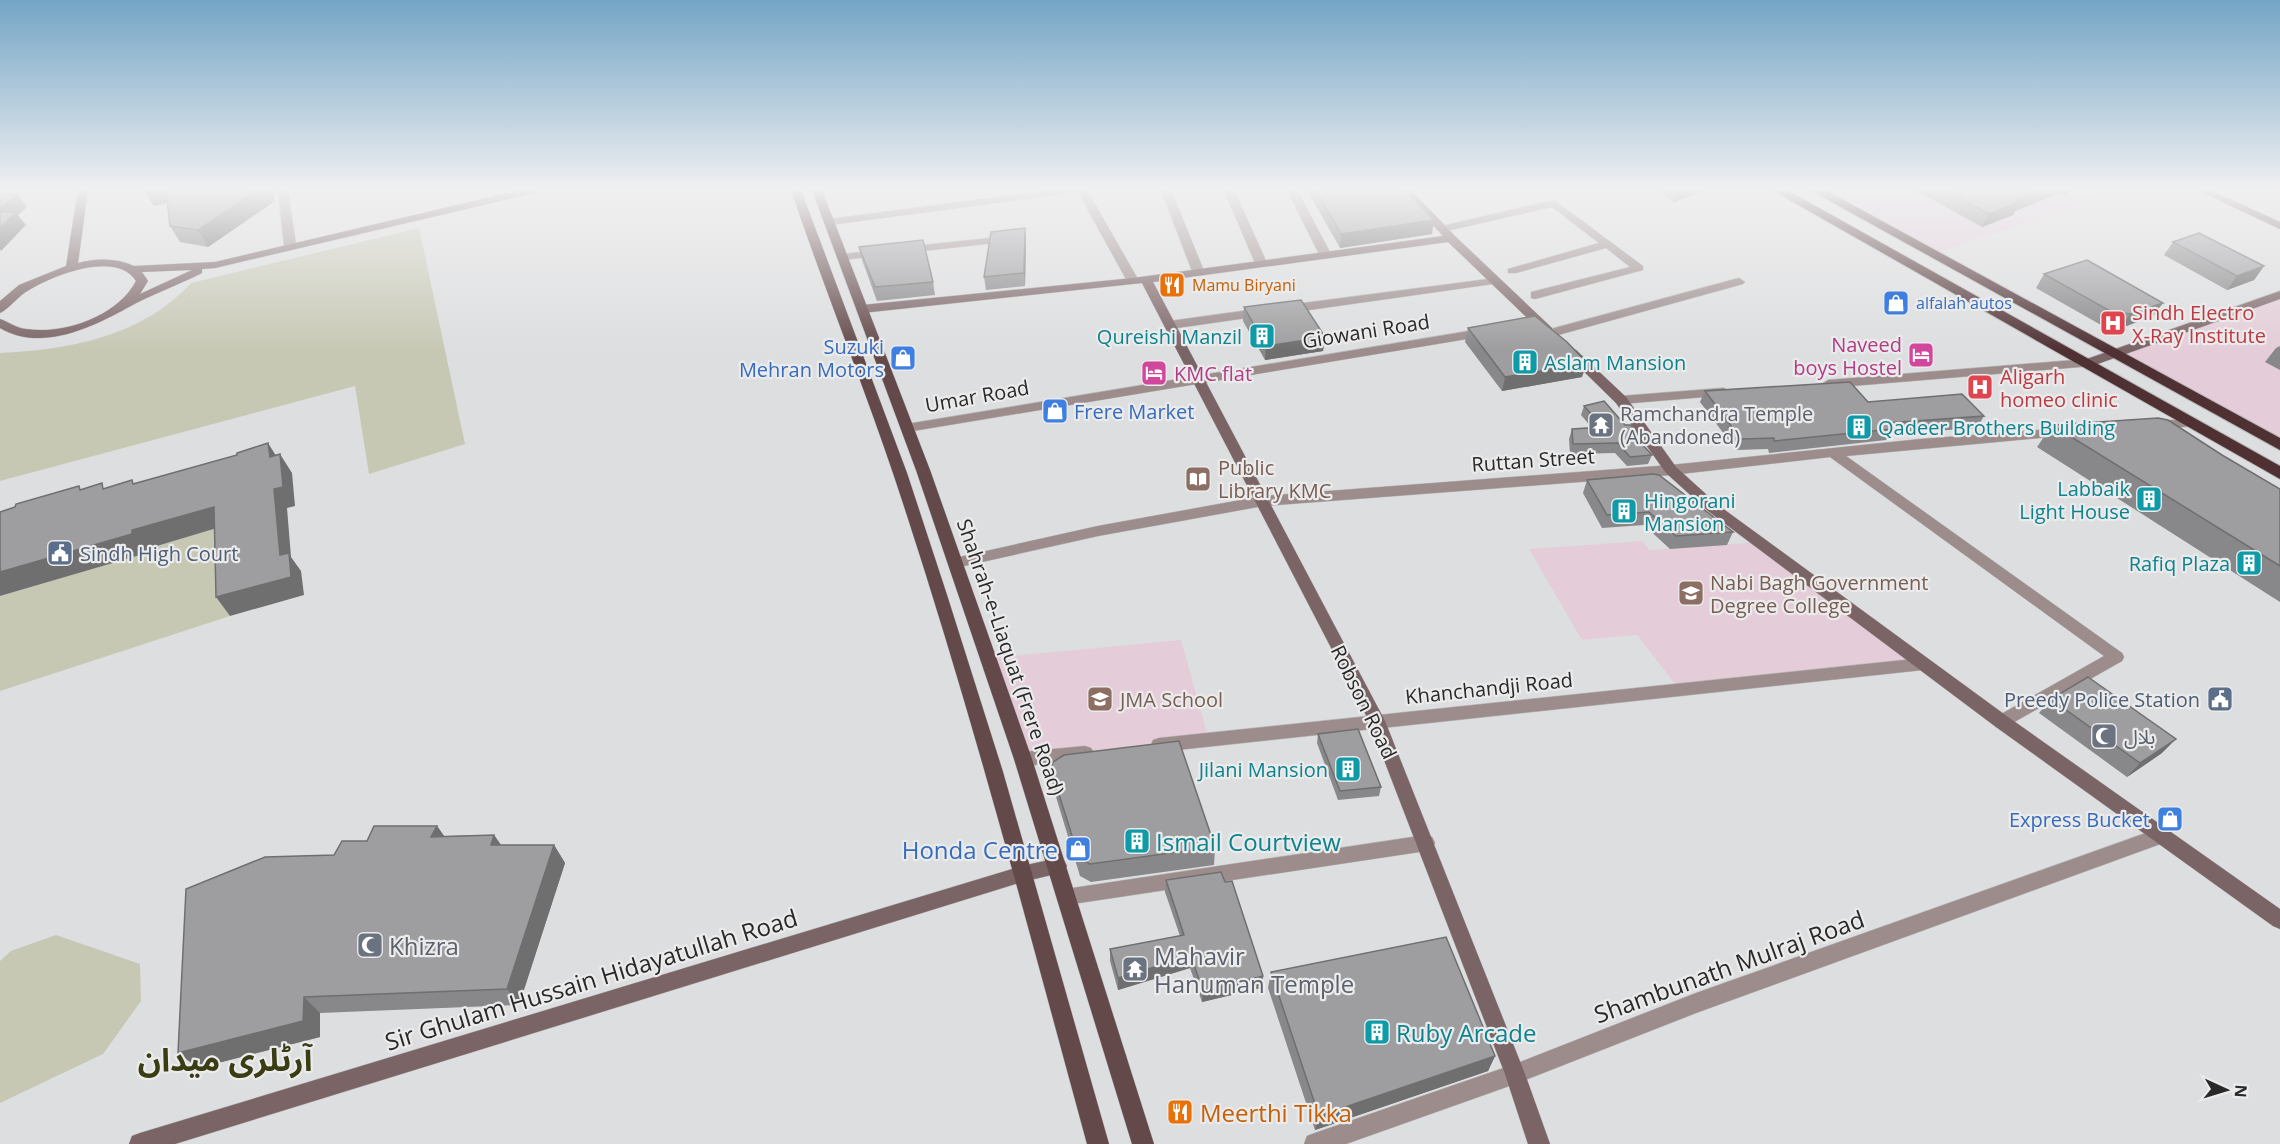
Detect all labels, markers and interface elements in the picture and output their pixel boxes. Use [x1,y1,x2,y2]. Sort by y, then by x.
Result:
restaurant icon: Mamu Biryani [1157,270,1187,300]
place label: Mamu Biryani [1192,274,1296,296]
shop icon: alfalah autos [1881,288,1911,318]
place label: alfalah autos [1916,292,2012,314]
place label: Sindh Electro X-Ray Institute [2132,299,2266,349]
street label: Giowani Road [1300,308,1432,354]
hospital icon: Sindh Electro X-Ray Institute [2098,308,2128,338]
building icon: Qureishi Manzil [1247,321,1277,351]
place label: Qureishi Manzil [1097,323,1242,350]
place label: Naveed boys Hostel [1793,331,1902,381]
place label: Suzuki Mehran Motors [739,333,884,383]
hotel icon: Naveed boys Hostel [1906,340,1936,370]
shop icon: Suzuki Mehran Motors [888,343,918,373]
building icon: Aslam Mansion [1510,347,1540,377]
place label: Aslam Mansion [1544,349,1686,376]
hotel icon: KMC flat [1139,358,1169,388]
place label: KMC flat [1174,360,1252,387]
place label: Aligarh homeo clinic [2000,363,2118,413]
hospital icon: Aligarh homeo clinic [1965,372,1995,402]
street label: Umar Road [923,374,1031,418]
shop icon: Frere Market [1040,396,1070,426]
place label: Frere Market [1074,398,1194,425]
place label: Ramchandra Temple (Abandoned) [1620,400,1813,450]
temple icon: Ramchandra Temple (Abandoned) [1586,410,1616,440]
building icon: Qadeer Brothers Building [1844,412,1874,442]
place label: Qadeer Brothers Building [1878,414,2115,441]
street label: Ruttan Street [1471,442,1595,478]
place label: Public Library KMC [1218,454,1331,504]
library icon: Public Library KMC [1183,464,1213,494]
place label: Labbaik Light House [2019,475,2130,525]
building icon: Labbaik Light House [2134,484,2164,514]
place label: Hingorani Mansion [1644,487,1736,537]
building icon: Hingorani Mansion [1609,496,1639,526]
street label: Shahrah-e-Liaquat (Frere Road) [951,515,1071,799]
public building icon: Sindh High Court [45,538,75,568]
place label: Sindh High Court [80,540,238,567]
building icon: Rafiq Plaza [2234,548,2264,578]
place label: Rafiq Plaza [2129,550,2230,577]
place label: Nabi Bagh Government Degree College [1710,569,1928,619]
school or university icon: Nabi Bagh Government Degree College [1676,578,1706,608]
street label: Robson Road [1325,641,1403,763]
street label: Khanchandji Road [1404,666,1574,710]
school or university icon: JMA School [1085,684,1115,714]
public building icon: Preedy Police Station [2205,684,2235,714]
place label: JMA School [1118,686,1223,713]
place label: Preedy Police Station [2004,686,2200,713]
mosque icon: بلال [2089,721,2119,751]
place label: بلال [2124,723,2155,750]
building icon: Jilani Mansion [1333,754,1363,784]
place label: Jilani Mansion [1197,756,1328,783]
shop icon: Express Bucket [2155,804,2185,834]
place label: Express Bucket [2009,806,2150,833]
place label: Ismail Courtview [1156,825,1341,858]
building icon: Ismail Courtview [1122,826,1152,856]
place label: Honda Centre [902,833,1058,866]
shop icon: Honda Centre [1063,834,1093,864]
street label: Sir Ghulam Hussain Hidayatullah Road [381,900,801,1058]
street label: Shambunath Mulraj Road [1589,902,1869,1030]
place label: Khizra [389,929,459,962]
mosque icon: Khizra [355,930,385,960]
place label: Mahavir Hanuman Temple [1154,939,1354,1000]
temple icon: Mahavir Hanuman Temple [1120,954,1150,984]
place label: Ruby Arcade [1396,1016,1536,1049]
building icon: Ruby Arcade [1362,1017,1392,1047]
district label: آرٹلری میدان [138,1037,314,1080]
north arrow [2196,1060,2256,1120]
text: N [2230,1084,2252,1098]
place label: Meerthi Tikka [1200,1096,1352,1129]
restaurant icon: Meerthi Tikka [1165,1097,1195,1127]

